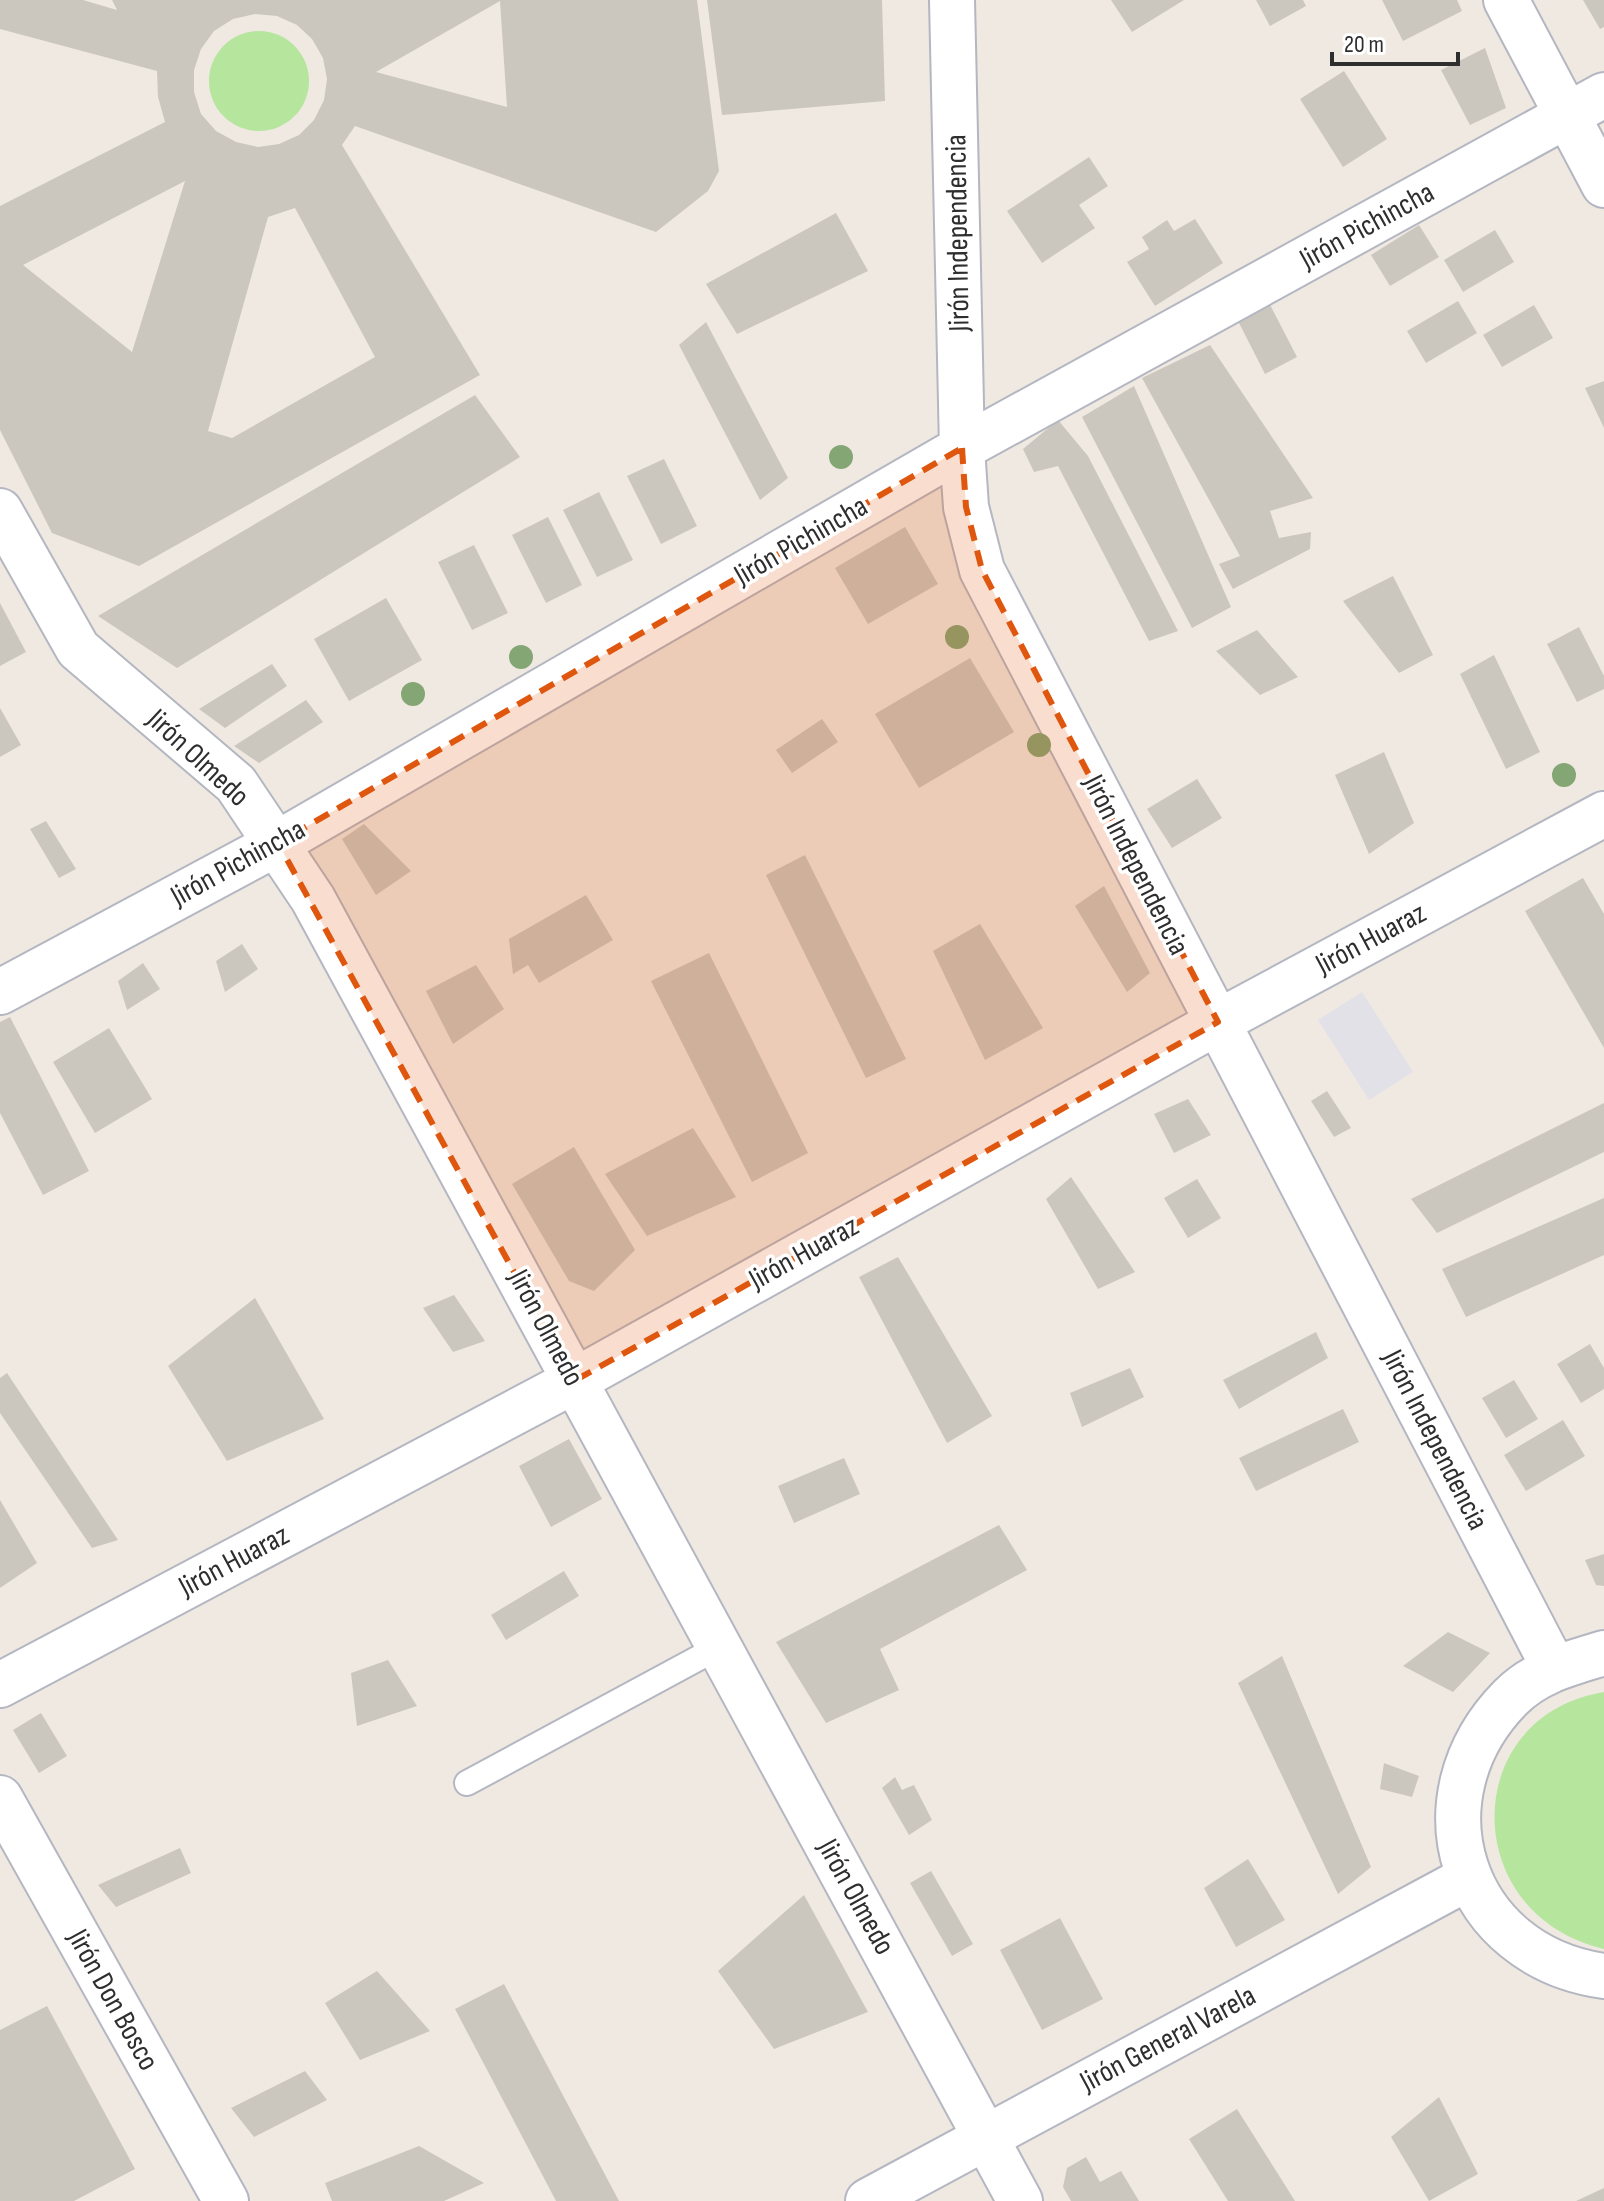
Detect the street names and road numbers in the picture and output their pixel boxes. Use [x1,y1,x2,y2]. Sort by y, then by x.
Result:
street label: Jirón Independencia [938,134,978,333]
street label: Jirón Pichincha [1293,174,1440,278]
street label: Jirón Pichincha [727,488,874,594]
street label: Jirón Olmedo [139,701,257,814]
street label: Jirón Independencia [1075,768,1197,961]
street label: Jirón Pichincha [164,811,311,915]
street label: Jirón Huaraz [1309,895,1432,983]
street label: Jirón Huaraz [742,1208,865,1298]
street label: Jirón Olmedo [500,1263,592,1392]
street label: Jirón Independencia [1374,1343,1496,1536]
street label: Jirón Huaraz [172,1517,295,1605]
street label: Jirón Olmedo [809,1832,902,1961]
street label: Jirón Don Bosco [59,1922,166,2077]
street label: Jirón General Varela [1073,1978,1262,2101]

